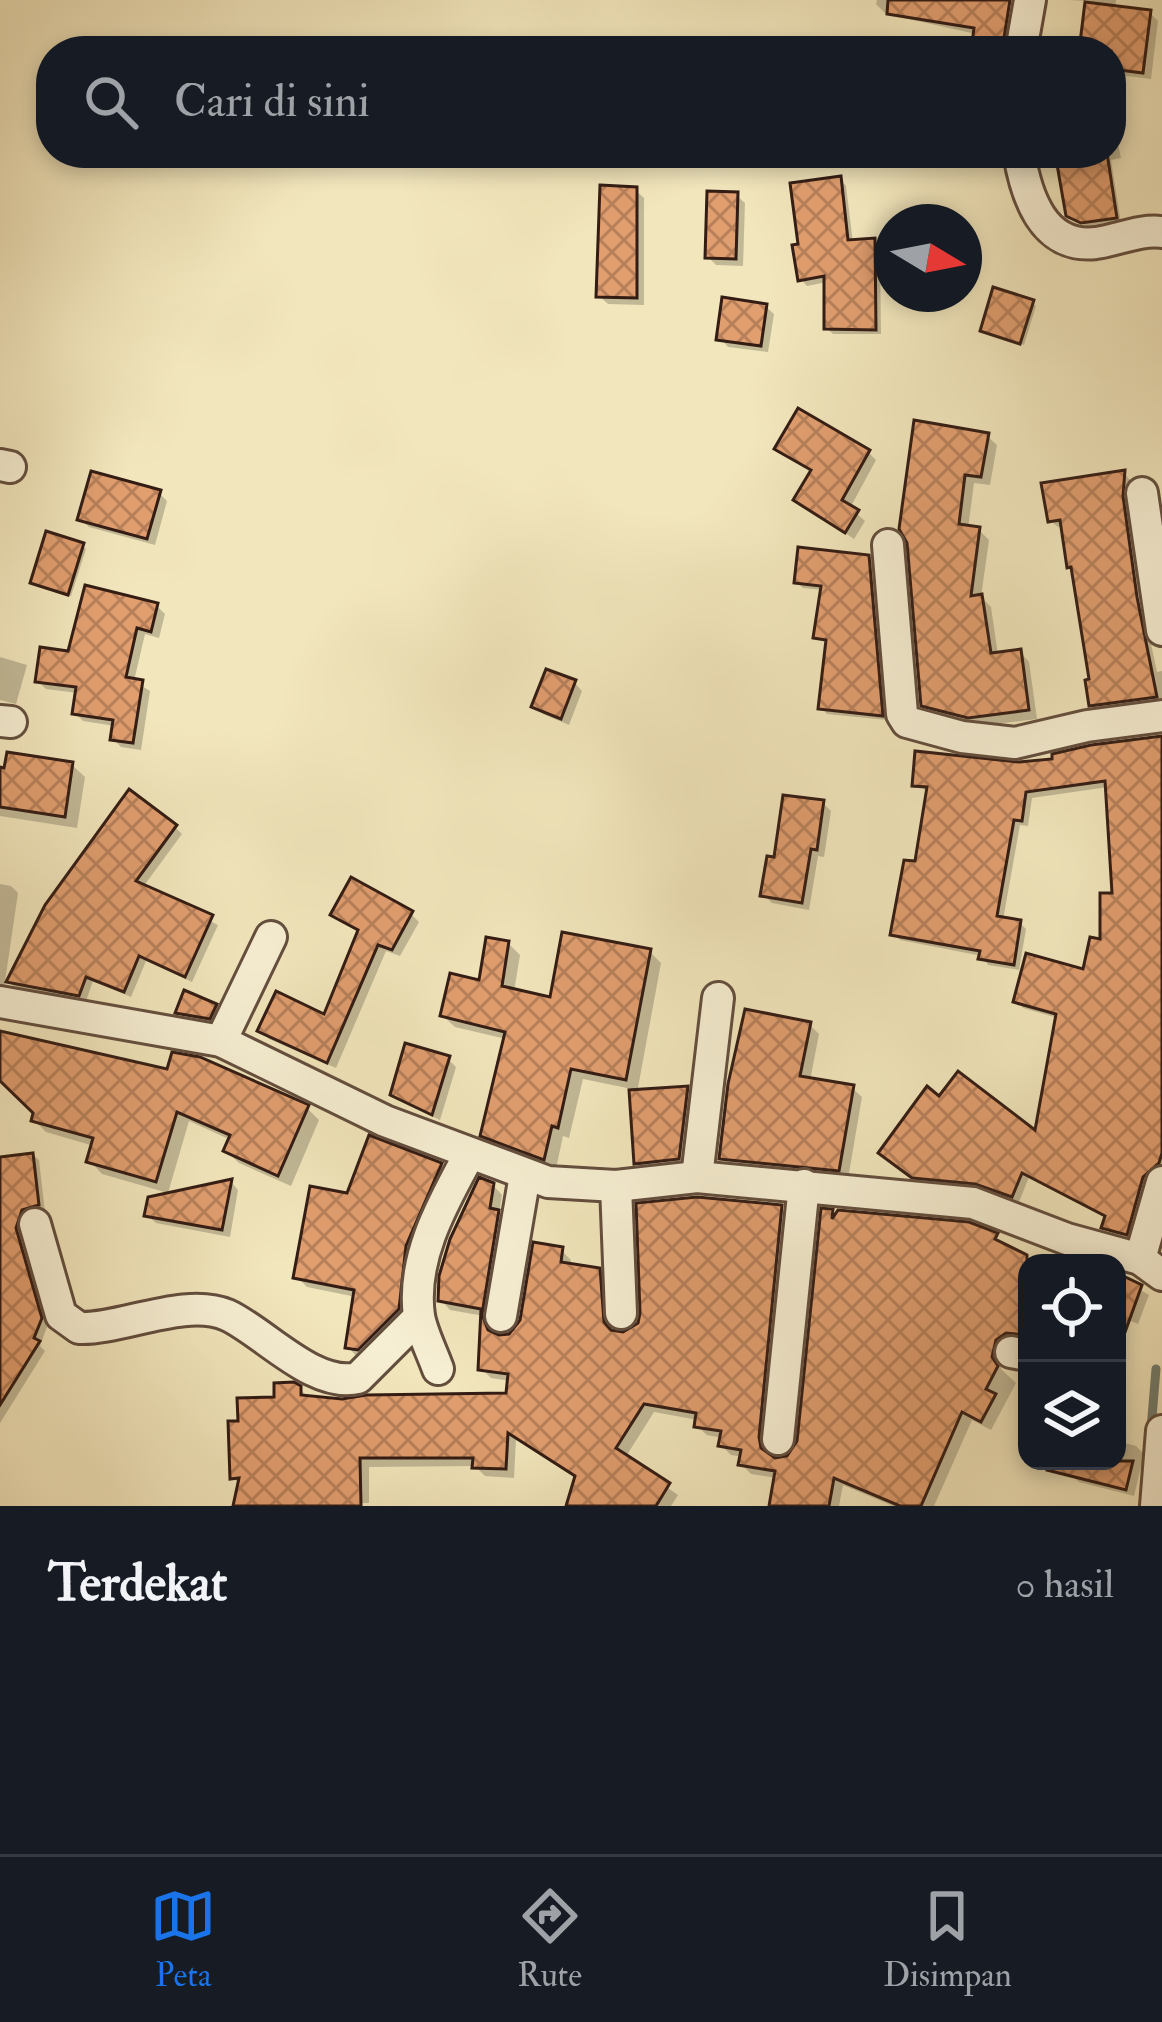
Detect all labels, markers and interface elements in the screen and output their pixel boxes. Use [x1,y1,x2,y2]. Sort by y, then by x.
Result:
search box [36,36,1126,168]
icon: search [78,69,144,135]
text: Cari di sini [174,74,370,130]
north arrow [874,204,982,312]
map controls [1018,1254,1126,1470]
button: locate [1018,1254,1126,1362]
button: layers [1018,1362,1126,1470]
text: Terdekat [48,1552,227,1616]
text: 0 hasil [1016,1560,1114,1609]
tab: Peta [150,1883,216,1996]
tab: Rute [517,1883,583,1996]
tab: Disimpan [883,1883,1012,1996]

